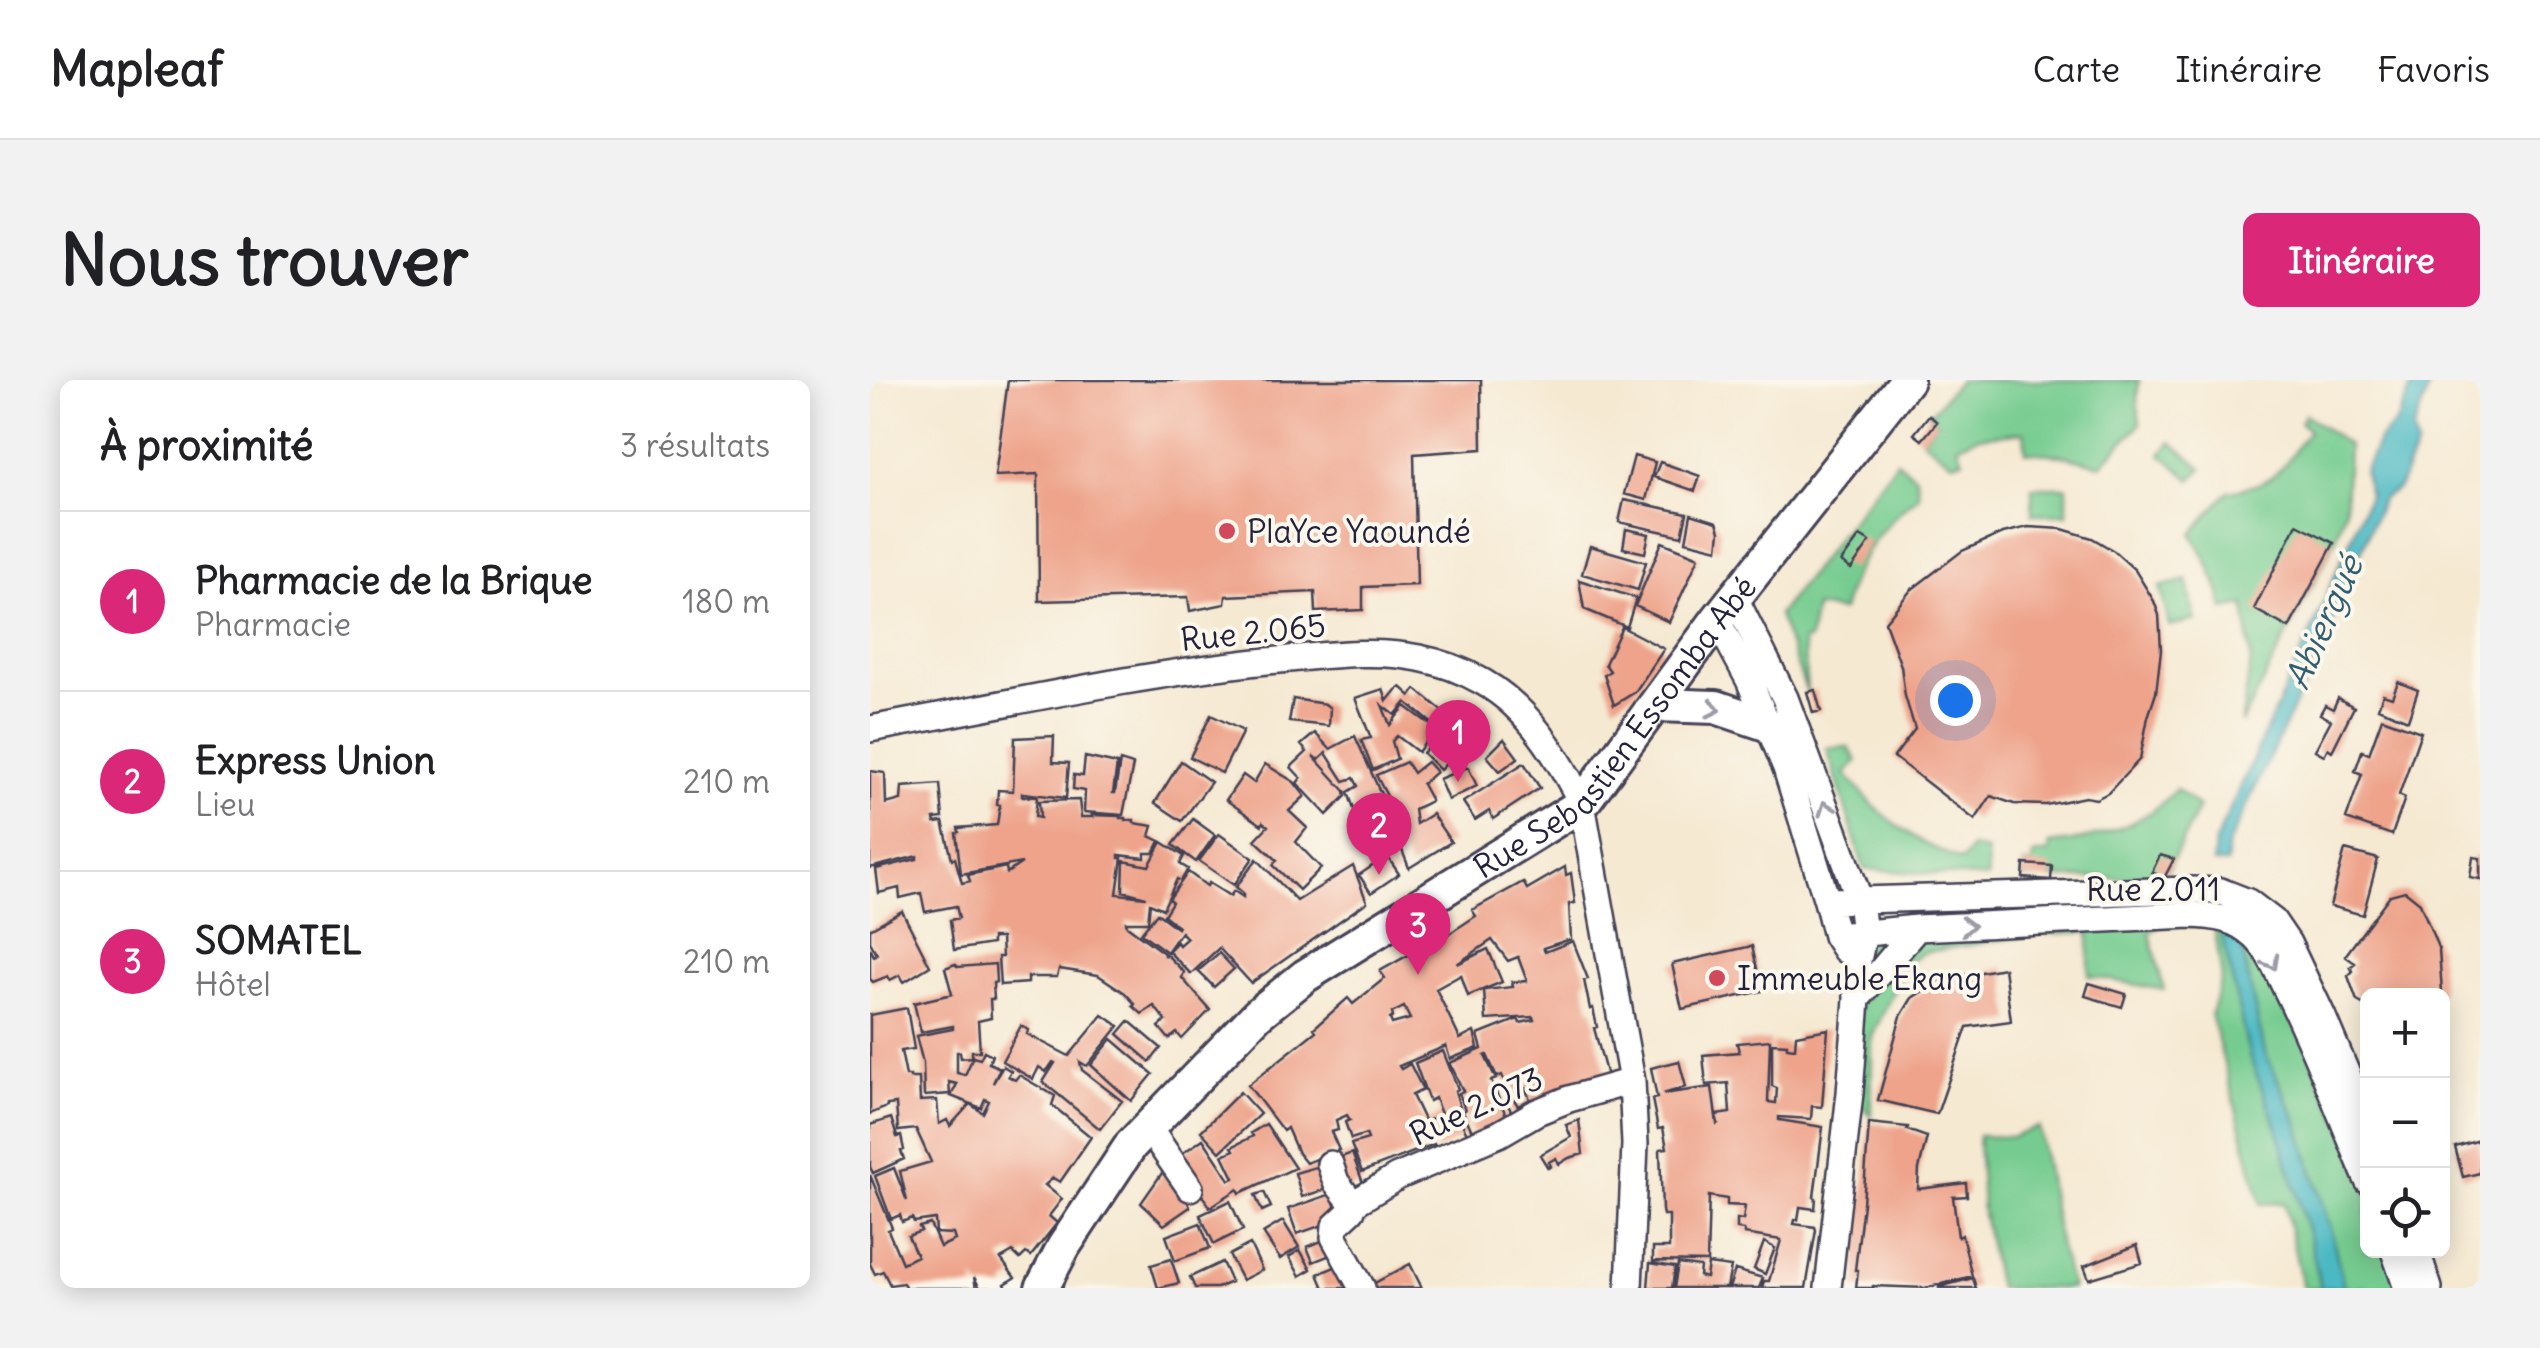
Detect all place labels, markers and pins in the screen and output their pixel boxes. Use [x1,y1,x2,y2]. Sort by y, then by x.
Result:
place label: PlaYce Yaoundé [1247,511,1471,552]
marker: PlaYce Yaoundé [1216,520,1238,542]
pin: 1 [1426,700,1490,782]
pin: 2 [1346,792,1412,875]
pin: 3 [1386,892,1450,975]
place label: Immeuble Ekang [1737,958,1982,999]
marker: Immeuble Ekang [1706,967,1728,989]

